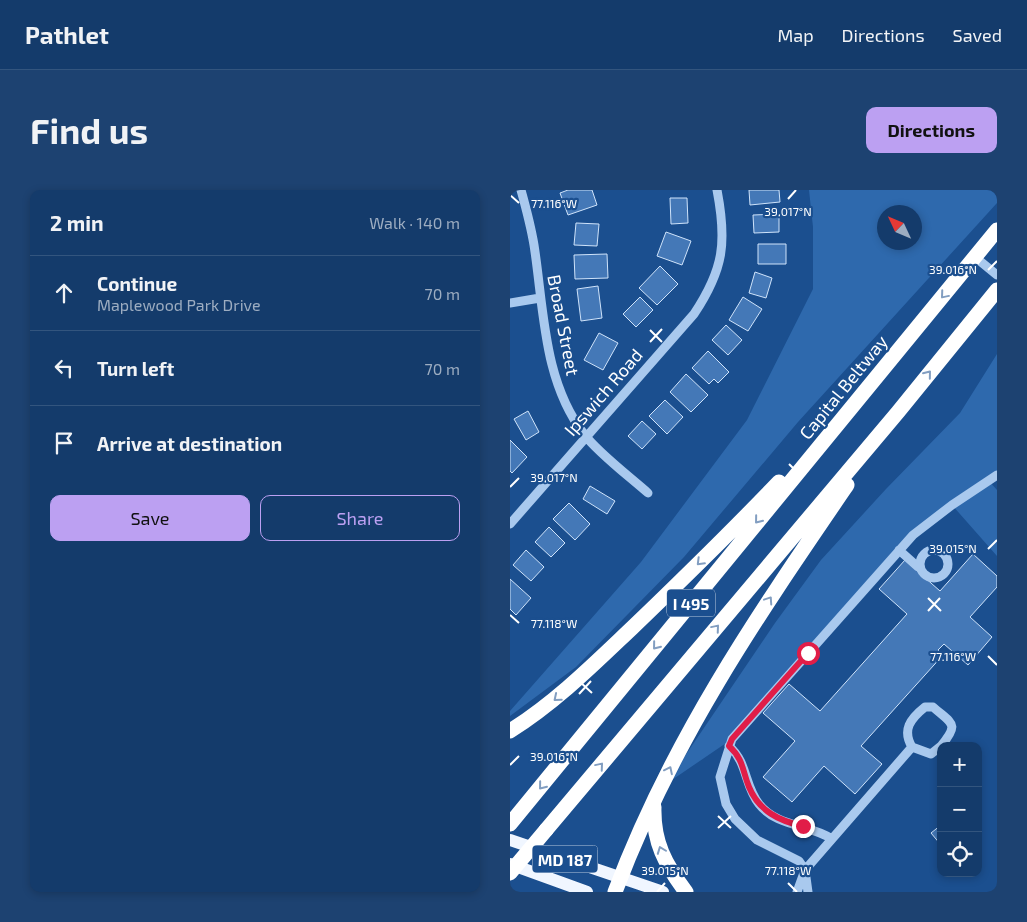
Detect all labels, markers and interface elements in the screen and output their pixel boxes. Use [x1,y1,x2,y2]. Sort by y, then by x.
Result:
text: Pathlet [25,20,109,49]
text: Map [777,24,814,46]
text: Directions [842,24,925,46]
text: Saved [953,24,1002,46]
button: Directions [866,107,997,153]
text: Find us [30,109,148,151]
text: 77.116°W [531,196,577,210]
text: 39.017°N [764,204,812,218]
north arrow [877,205,922,250]
text: 2 min [50,210,104,235]
text: Walk · 140 m [369,213,460,232]
text: 39.016°N [929,262,977,276]
text: Continue [97,272,177,295]
street label: Broad Street [543,273,585,378]
icon: ahead [50,279,78,307]
text: 70 m [425,284,460,303]
one-way arrow [940,289,949,298]
text: Maplewood Park Drive [97,295,261,314]
street label: Capital Beltway [794,330,892,444]
street label: Ipswich Road [559,344,647,440]
icon: left [50,354,78,382]
text: Turn left [97,357,174,380]
text: 70 m [425,359,460,378]
one-way arrow [923,371,932,380]
icon: arrive [50,429,78,457]
text: Arrive at destination [97,432,282,455]
text: 39.017°N [530,470,578,484]
button: Save [50,495,250,541]
button: Share [260,495,460,541]
one-way arrow [755,515,764,524]
text: 39.015°N [929,541,977,555]
one-way arrow [697,557,706,566]
road number: I 495 [667,589,715,616]
one-way arrow [762,596,772,605]
text: 77.118°W [531,616,577,630]
one-way arrow [710,625,718,634]
one-way arrow [653,640,661,649]
route start [797,642,820,665]
text: 77.116°W [930,649,976,663]
one-way arrow [554,693,563,701]
map controls [937,742,982,877]
button: + [937,742,982,787]
text: 39.016°N [530,749,578,763]
one-way arrow [594,762,603,771]
one-way arrow [663,766,673,775]
one-way arrow [538,780,547,789]
button: − [937,787,982,832]
route end [792,815,815,838]
button: locate [937,832,982,877]
road number: MD 187 [532,846,598,872]
one-way arrow [657,847,667,855]
text: 39.015°N [641,863,689,877]
text: 77.118°W [765,863,811,877]

